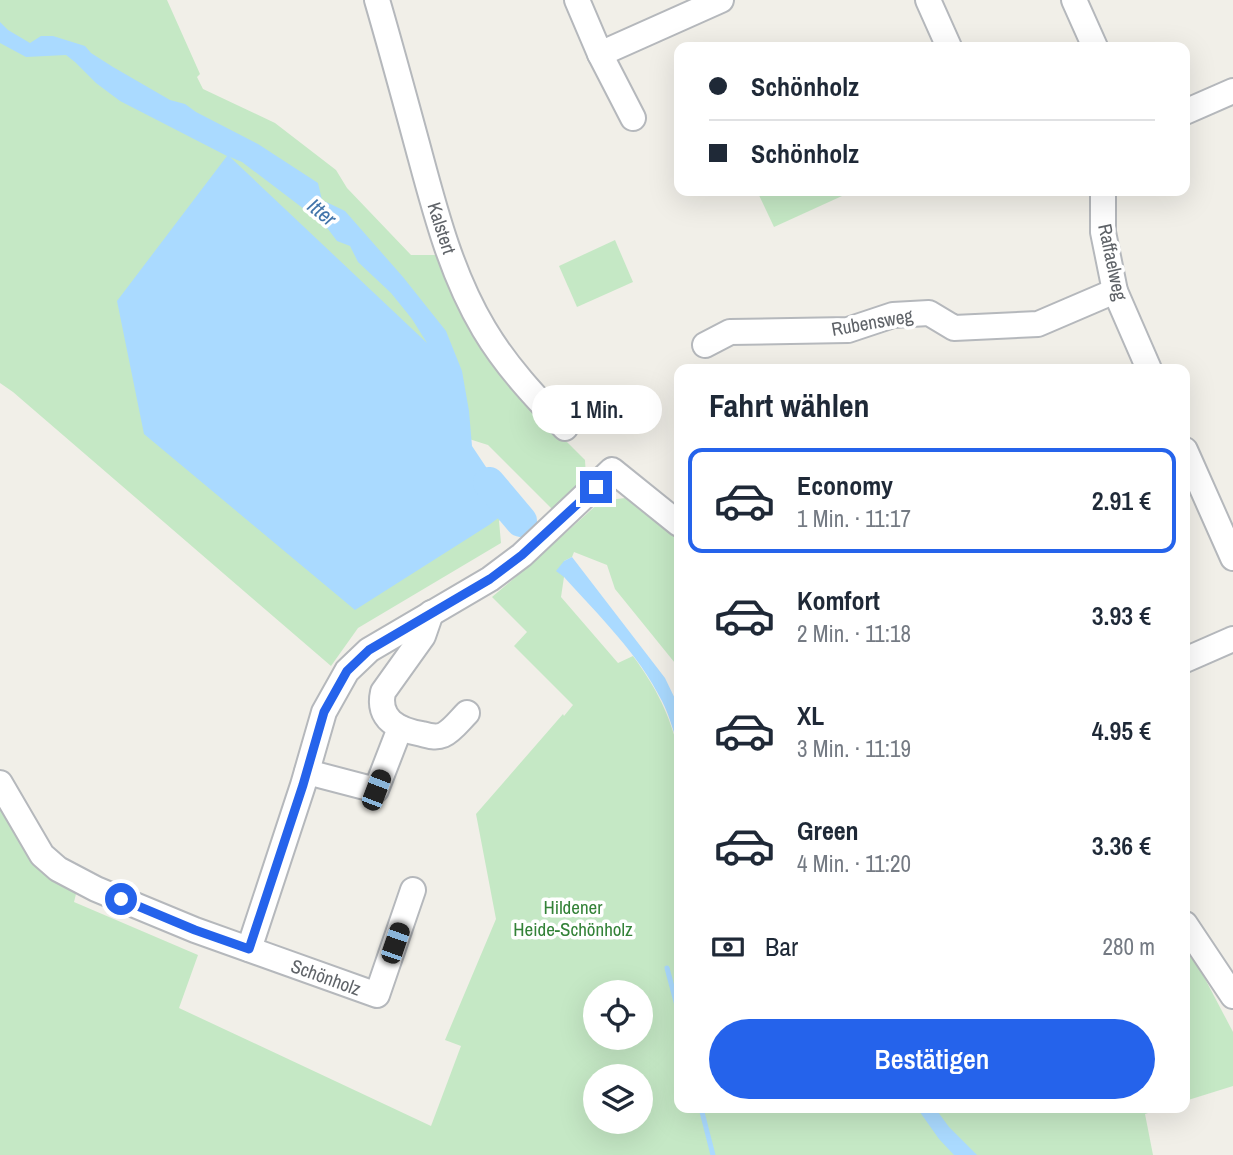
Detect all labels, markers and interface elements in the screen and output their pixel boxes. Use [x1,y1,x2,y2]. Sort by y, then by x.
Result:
text: Schönholz [751,69,859,104]
text: Schönholz [751,136,859,171]
water label: Itter [301,191,344,233]
street label: Kalstert [421,199,463,258]
street label: Raffaelweg [1092,221,1134,303]
street label: Rubensweg [829,302,915,342]
text: Fahrt wählen [709,384,870,427]
callout: 1 Min. [531,386,661,434]
text: 1 Min. [570,394,624,425]
text: Economy [797,468,893,503]
icon: car [713,469,776,532]
route end [580,471,612,503]
text: 2.91 € [1092,483,1151,518]
text: 1 Min. · 11:17 [797,503,911,534]
text: Komfort [797,583,880,618]
icon: car [713,584,776,647]
text: 3.93 € [1092,598,1151,633]
text: 2 Min. · 11:18 [797,618,911,649]
text: XL [797,698,824,733]
icon: car [713,699,776,762]
text: 4.95 € [1092,713,1151,748]
text: 3 Min. · 11:19 [797,733,911,764]
car [359,767,394,813]
text: Green [797,813,859,848]
icon: car [713,814,776,877]
text: 3.36 € [1092,828,1151,863]
text: 4 Min. · 11:20 [797,848,911,879]
route start [105,883,137,915]
park label: Hildener Heide-Schönholz [513,894,633,942]
car [379,920,412,966]
icon: cash [709,928,747,966]
text: Bar [765,929,798,964]
text: 280 m [1103,931,1155,962]
street label: Schönholz [287,952,365,1002]
map controls [583,980,653,1134]
button: locate [583,980,653,1050]
button: Bestätigen [709,1019,1155,1099]
button: layers [583,1064,653,1134]

